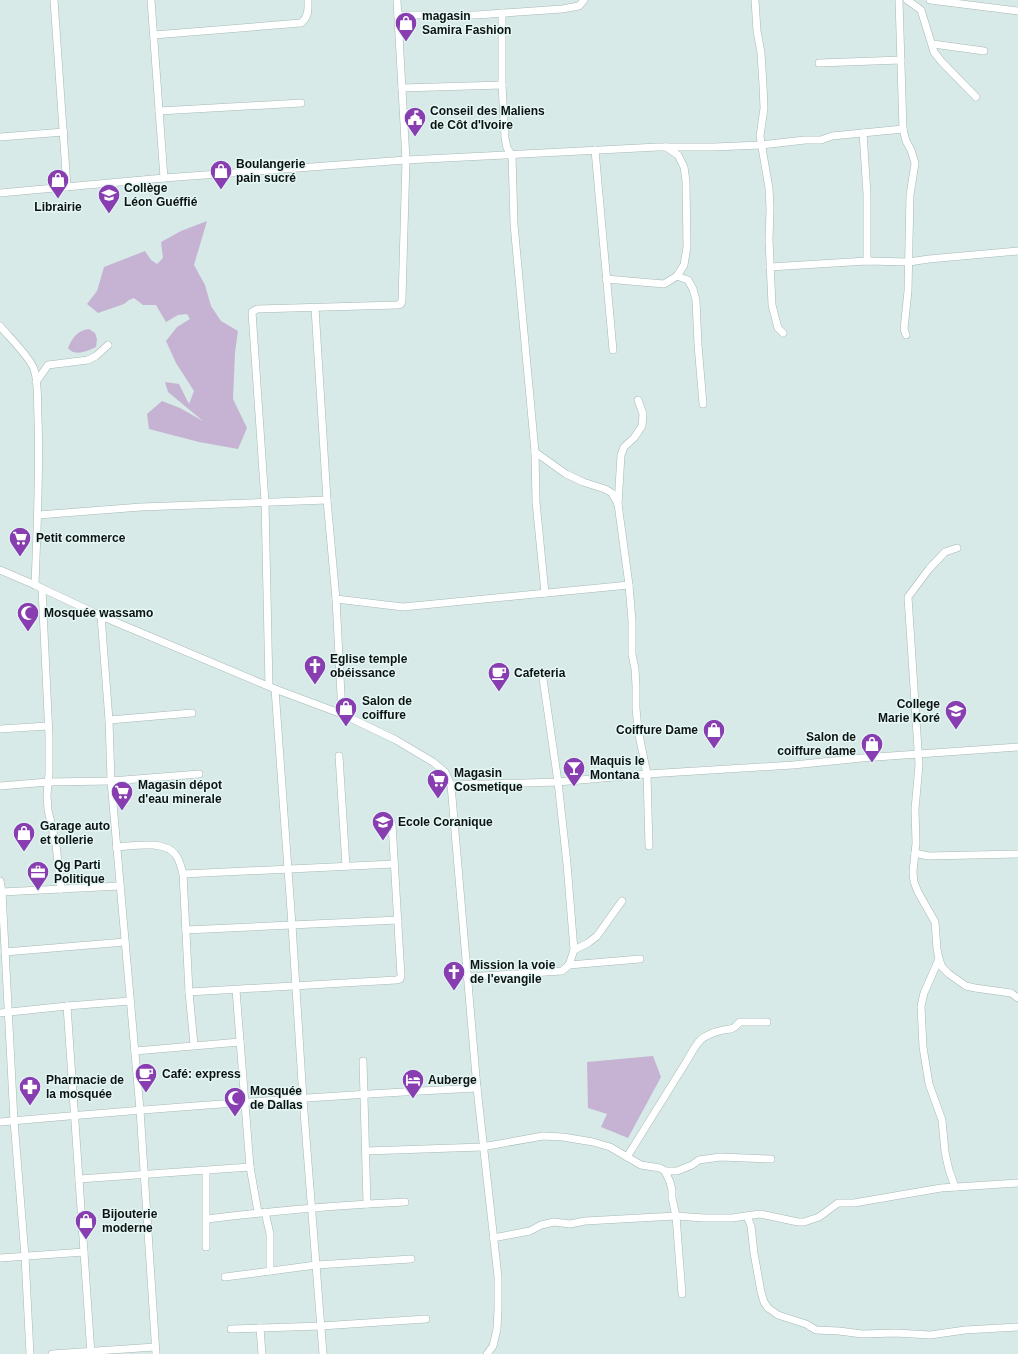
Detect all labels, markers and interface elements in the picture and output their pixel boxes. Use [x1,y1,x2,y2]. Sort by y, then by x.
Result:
place label: magasin Samira Fashion [422,9,511,37]
shop icon: magasin Samira Fashion [393,10,419,43]
place label: Conseil des Maliens de Côt d'Ivoire [430,104,545,132]
public building icon: Conseil des Maliens de Côt d'Ivoire [402,105,428,138]
place label: Boulangerie pain sucré [236,157,306,185]
shop icon: Boulangerie pain sucré [208,158,234,191]
shop icon: Librairie [45,167,71,200]
place label: Collège Léon Guéffié [124,181,198,209]
school or university icon: Collège Léon Guéffié [96,182,122,215]
place label: Librairie [34,200,82,214]
supermarket icon: Petit commerce [7,525,33,558]
place label: Petit commerce [36,531,126,545]
mosque icon: Mosquée wassamo [15,600,41,633]
place label: Mosquée wassamo [44,606,153,620]
place label: Eglise temple obéissance [330,652,408,680]
church icon: Eglise temple obéissance [302,653,328,686]
cafe icon: Cafeteria [486,660,512,693]
place label: Cafeteria [514,666,566,680]
place label: Salon de coiffure [362,694,412,722]
shop icon: Salon de coiffure [333,695,359,728]
place label: College Marie Koré [878,697,940,725]
school or university icon: College Marie Koré [943,698,969,731]
shop icon: Coiffure Dame [701,717,727,750]
place label: Coiffure Dame [616,723,698,737]
place label: Salon de coiffure dame [777,730,856,758]
shop icon: Salon de coiffure dame [859,731,885,764]
place label: Maquis le Montana [590,754,645,782]
bar icon: Maquis le Montana [561,755,587,788]
place label: Magasin Cosmetique [454,766,523,794]
supermarket icon: Magasin Cosmetique [425,767,451,800]
place label: Magasin dépot d'eau minerale [138,778,222,806]
supermarket icon: Magasin dépot d'eau minerale [109,779,135,812]
school or university icon: Ecole Coranique [370,809,396,842]
place label: Ecole Coranique [398,815,493,829]
place label: Garage auto et tollerie [40,819,110,847]
shop icon: Garage auto et tollerie [11,820,37,853]
place label: Qg Parti Politique [54,858,105,886]
office icon: Qg Parti Politique [25,859,51,892]
place label: Mission la voie de l'evangile [470,958,556,986]
church icon: Mission la voie de l'evangile [441,959,467,992]
cafe icon: Café: express [133,1061,159,1094]
place label: Café: express [162,1067,241,1081]
hotel icon: Auberge [400,1067,426,1100]
place label: Pharmacie de la mosquée [46,1073,124,1101]
place label: Auberge [428,1073,477,1087]
pharmacy icon: Pharmacie de la mosquée [17,1074,43,1107]
place label: Mosquée de Dallas [250,1084,303,1112]
mosque icon: Mosquée de Dallas [222,1085,248,1118]
place label: Bijouterie moderne [102,1207,158,1235]
shop icon: Bijouterie moderne [73,1208,99,1241]

